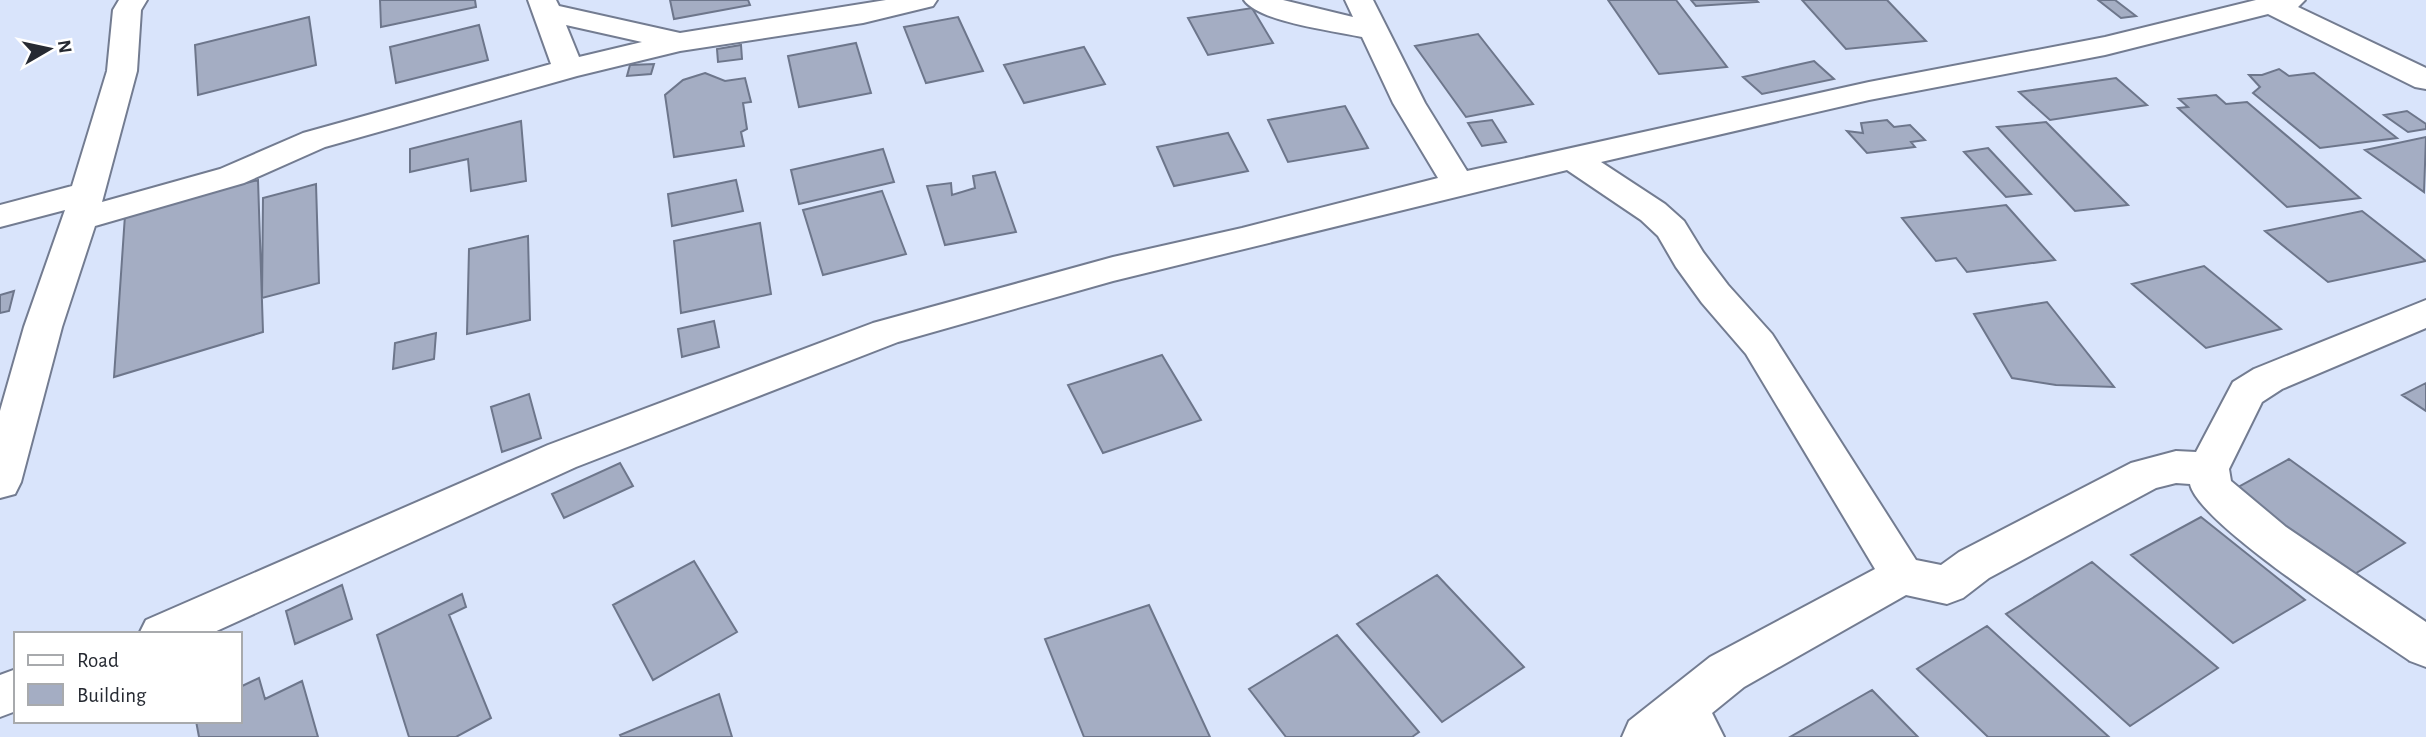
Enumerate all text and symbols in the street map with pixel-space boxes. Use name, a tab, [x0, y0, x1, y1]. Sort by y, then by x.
north arrow	[14, 14, 84, 84]
text: N	[54, 39, 75, 55]
legend	[14, 632, 242, 723]
text: Road	[77, 650, 119, 671]
text: Building	[77, 685, 147, 706]

